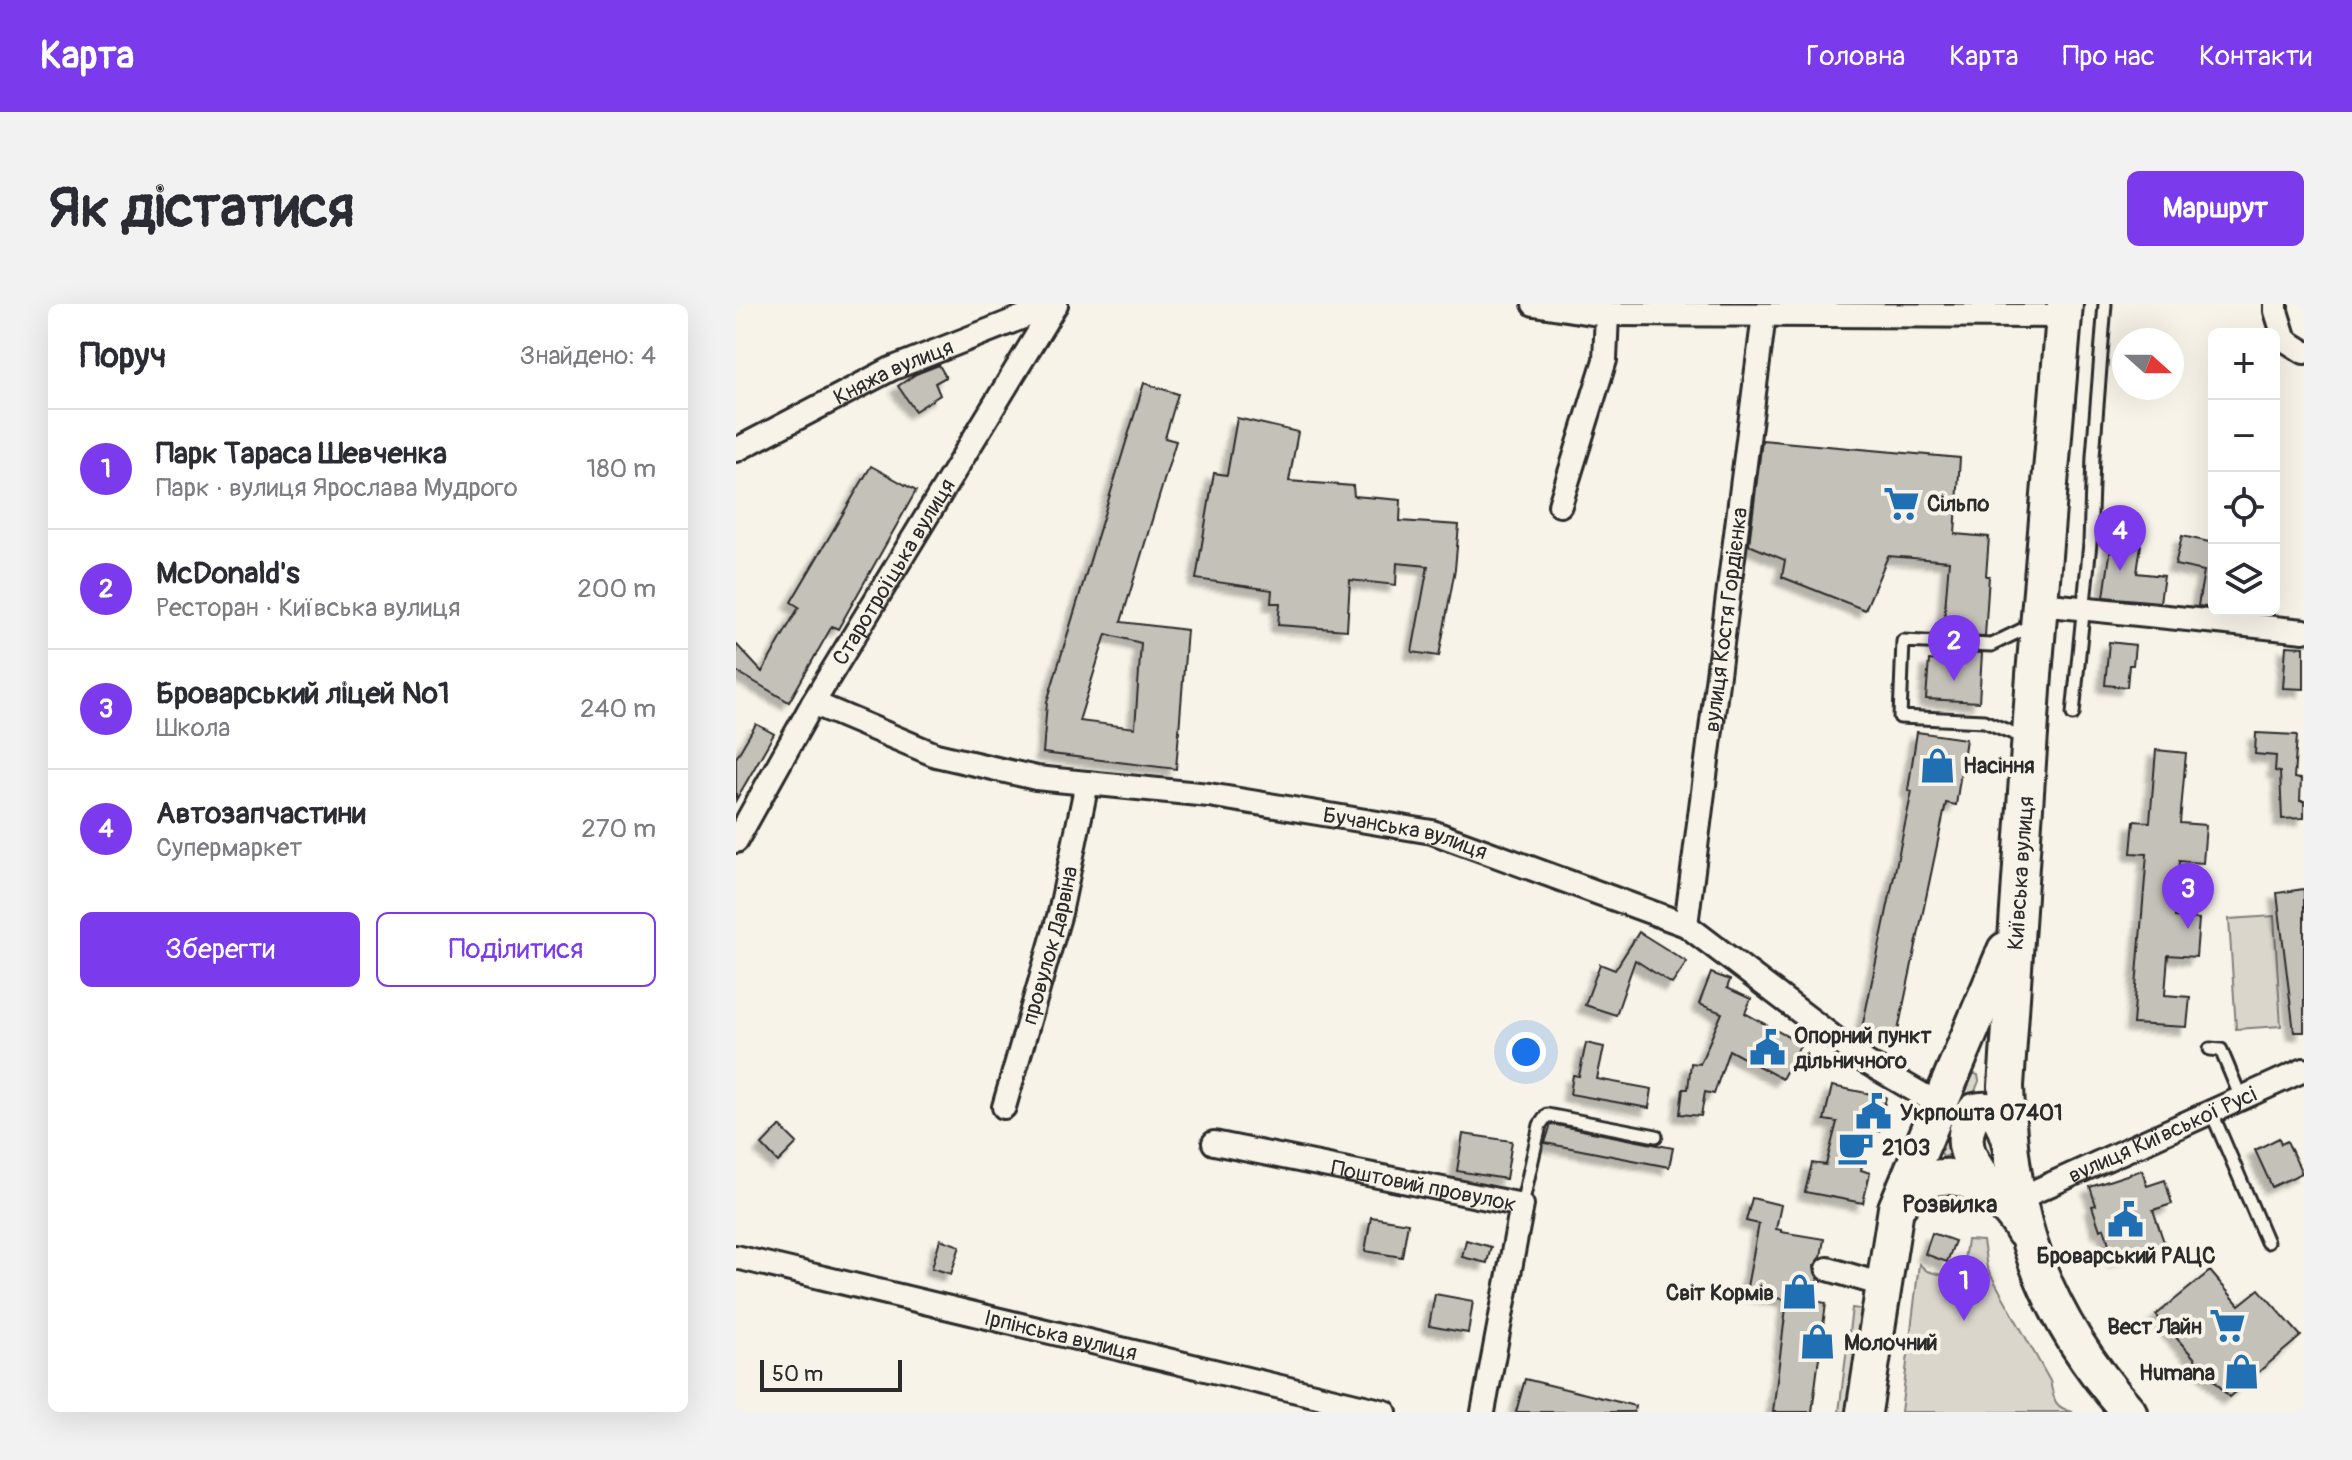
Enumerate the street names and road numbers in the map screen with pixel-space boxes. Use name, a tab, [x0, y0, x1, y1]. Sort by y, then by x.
street label: Княжа вулиця	[829, 333, 957, 412]
street label: Старотроїцька вулиця	[826, 473, 962, 671]
street label: вулиця Костя Гордієнка	[1698, 506, 1754, 734]
street label: Київська вулиця	[2002, 795, 2040, 951]
street label: Бучанська вулиця	[1321, 801, 1491, 866]
street label: провулок Дарвіна	[1015, 864, 1084, 1028]
street label: вулиця Київської Русі	[2064, 1080, 2261, 1190]
street label: Поштовий провулок	[1329, 1154, 1518, 1218]
street label: Ірпінська вулиця	[981, 1304, 1140, 1367]

